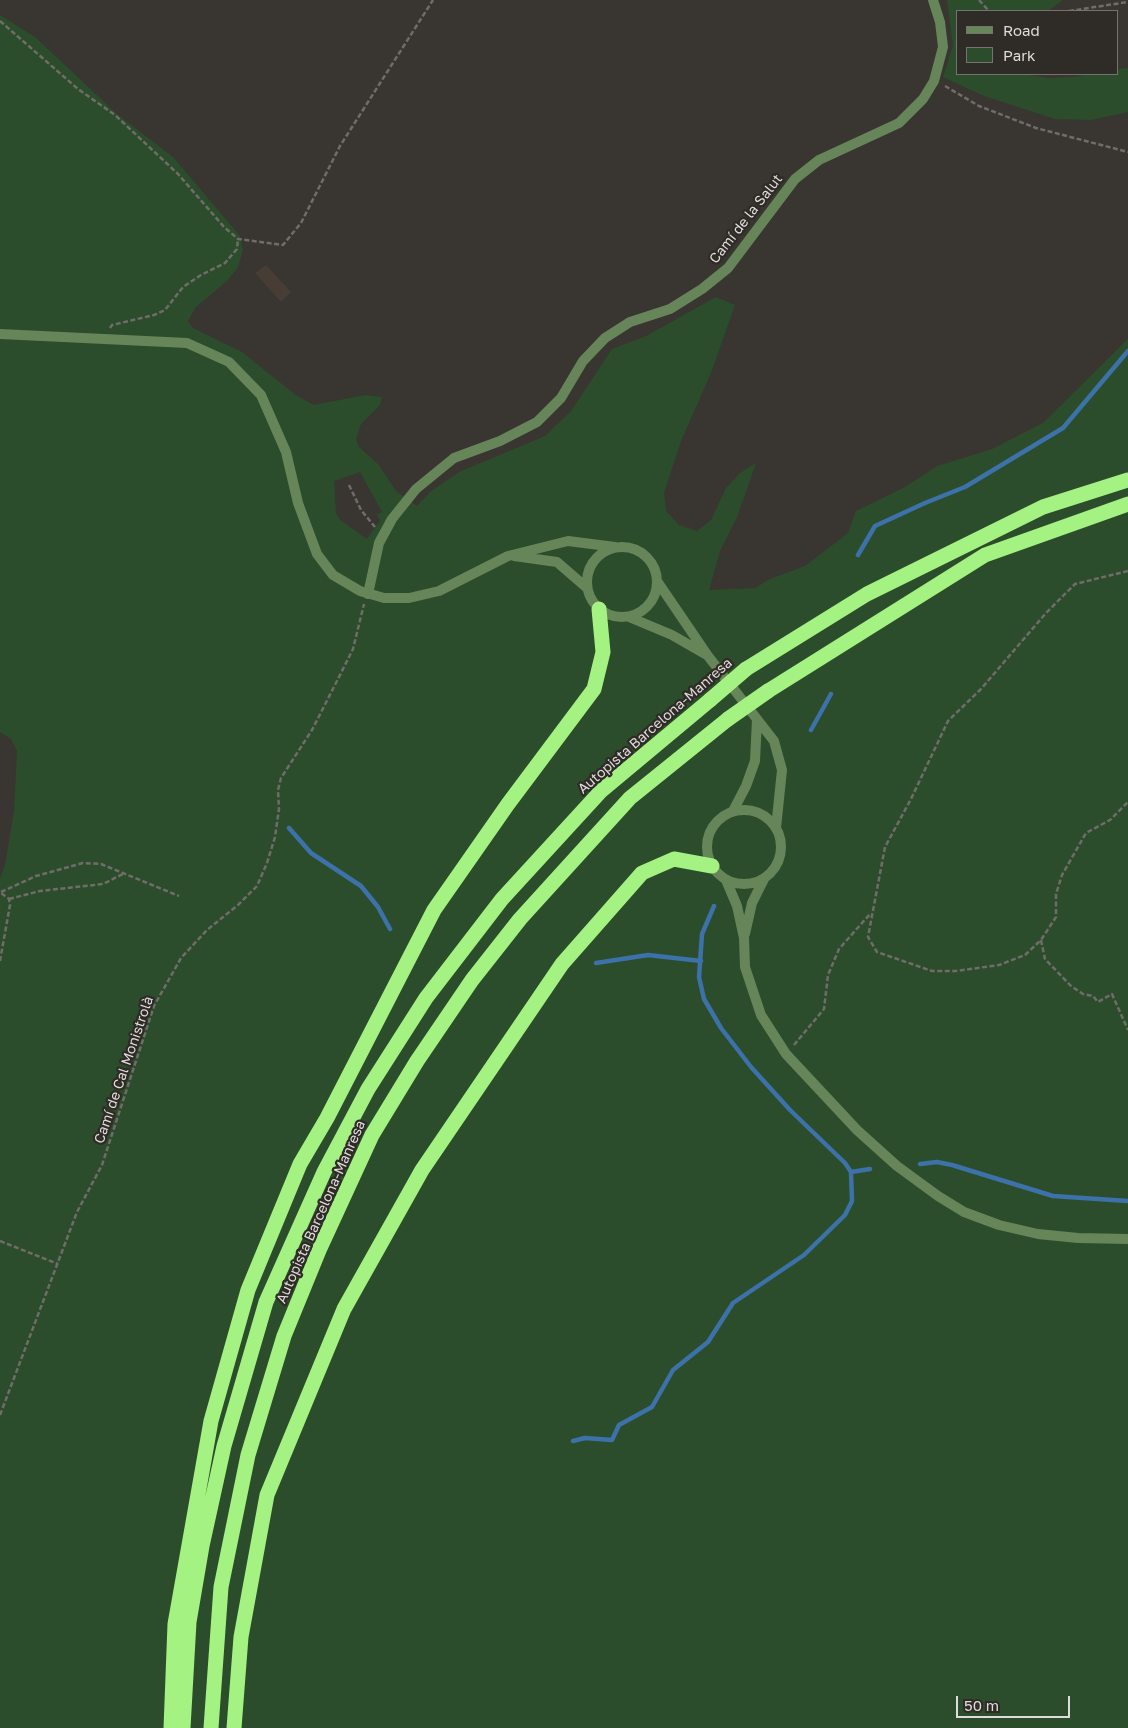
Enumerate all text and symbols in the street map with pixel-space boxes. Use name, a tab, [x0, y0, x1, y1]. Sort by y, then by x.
legend	[956, 10, 1118, 75]
text: Road	[1003, 21, 1040, 39]
text: Park	[1003, 46, 1035, 64]
street label: Camí de la Salut	[706, 171, 786, 267]
street label: Autopista Barcelona-Manresa	[575, 655, 735, 797]
street label: Camí de Cal Monistrolà	[91, 994, 157, 1146]
street label: Autopista Barcelona-Manresa	[273, 1118, 369, 1306]
scale bar	[958, 1686, 1072, 1718]
text: 50 m	[964, 1696, 999, 1714]

